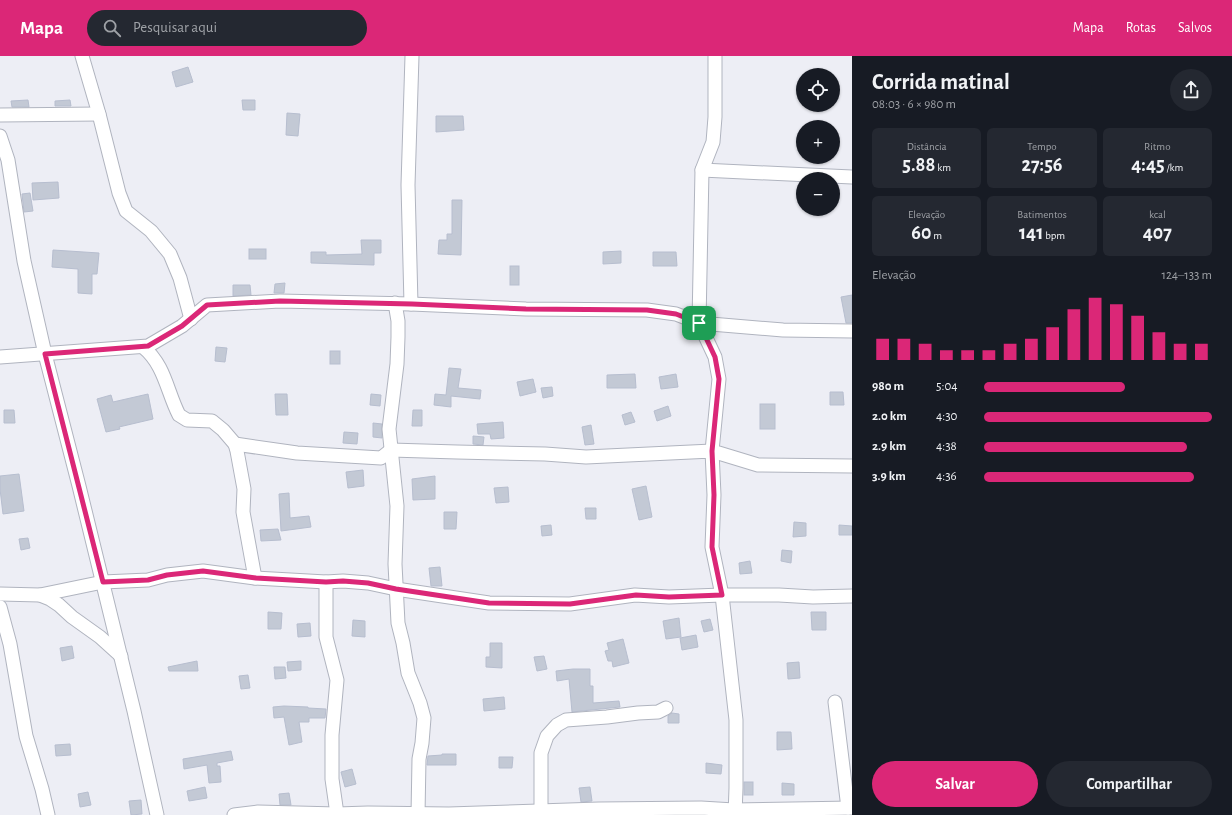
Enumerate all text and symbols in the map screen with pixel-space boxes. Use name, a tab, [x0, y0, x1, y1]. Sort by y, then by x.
search box	[87, 10, 367, 46]
icon: search	[101, 17, 123, 39]
text: Mapa	[20, 19, 63, 38]
text: Pesquisar aqui	[133, 20, 217, 35]
text: Mapa	[1073, 21, 1104, 35]
text: Rotas	[1126, 21, 1156, 35]
text: Salvos	[1178, 21, 1212, 35]
map controls	[796, 68, 840, 216]
button: locate	[796, 68, 840, 112]
button: share	[1170, 69, 1212, 111]
text: Corrida matinal	[872, 71, 1010, 93]
text: 08:03 · 6 × 980 m	[872, 98, 956, 111]
button: +	[796, 120, 840, 164]
text: Distância	[907, 141, 947, 152]
text: Tempo	[1027, 141, 1057, 152]
text: Ritmo	[1144, 141, 1171, 152]
text: 5.88	[902, 155, 935, 175]
text: 27:56	[1022, 155, 1062, 175]
text: 4:45	[1131, 155, 1165, 175]
text: km	[935, 162, 951, 173]
text: /km	[1165, 162, 1183, 173]
button: −	[796, 172, 840, 216]
text: Elevação	[908, 209, 945, 220]
text: Batimentos	[1017, 209, 1067, 220]
text: kcal	[1149, 209, 1166, 220]
text: 60	[911, 223, 931, 243]
text: 141	[1019, 223, 1043, 243]
text: 407	[1143, 223, 1172, 243]
text: m	[931, 230, 942, 241]
text: bpm	[1043, 230, 1065, 241]
text: Elevação	[872, 269, 916, 282]
text: 124–133 m	[1161, 269, 1212, 282]
pin	[682, 306, 716, 340]
icon: arrive	[688, 312, 710, 334]
text: 980 m	[872, 380, 904, 393]
text: 5:04	[936, 380, 958, 393]
text: 2.0 km	[872, 410, 907, 423]
text: 4:30	[936, 410, 957, 423]
text: 2.9 km	[872, 440, 906, 453]
text: 4:38	[936, 440, 957, 453]
text: 3.9 km	[872, 470, 906, 483]
text: 4:36	[936, 470, 957, 483]
button: Salvar	[872, 761, 1038, 807]
button: Compartilhar	[1046, 761, 1212, 807]

